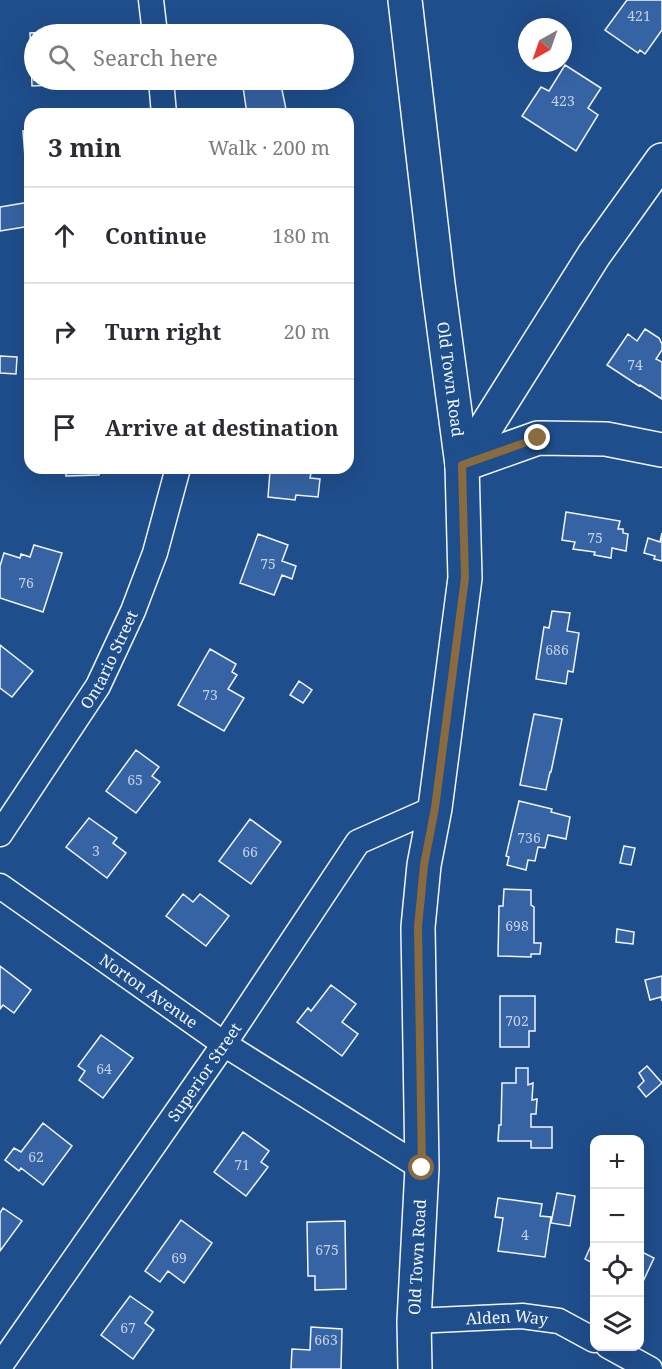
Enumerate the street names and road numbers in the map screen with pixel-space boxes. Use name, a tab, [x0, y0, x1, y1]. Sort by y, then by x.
street label: Old Town Road	[432, 320, 469, 438]
street label: Ontario Street	[75, 606, 143, 713]
street label: Norton Avenue	[95, 949, 202, 1033]
street label: Superior Street	[162, 1018, 246, 1126]
street label: Old Town Road	[403, 1198, 431, 1315]
street label: Alden Way	[465, 1304, 550, 1331]

